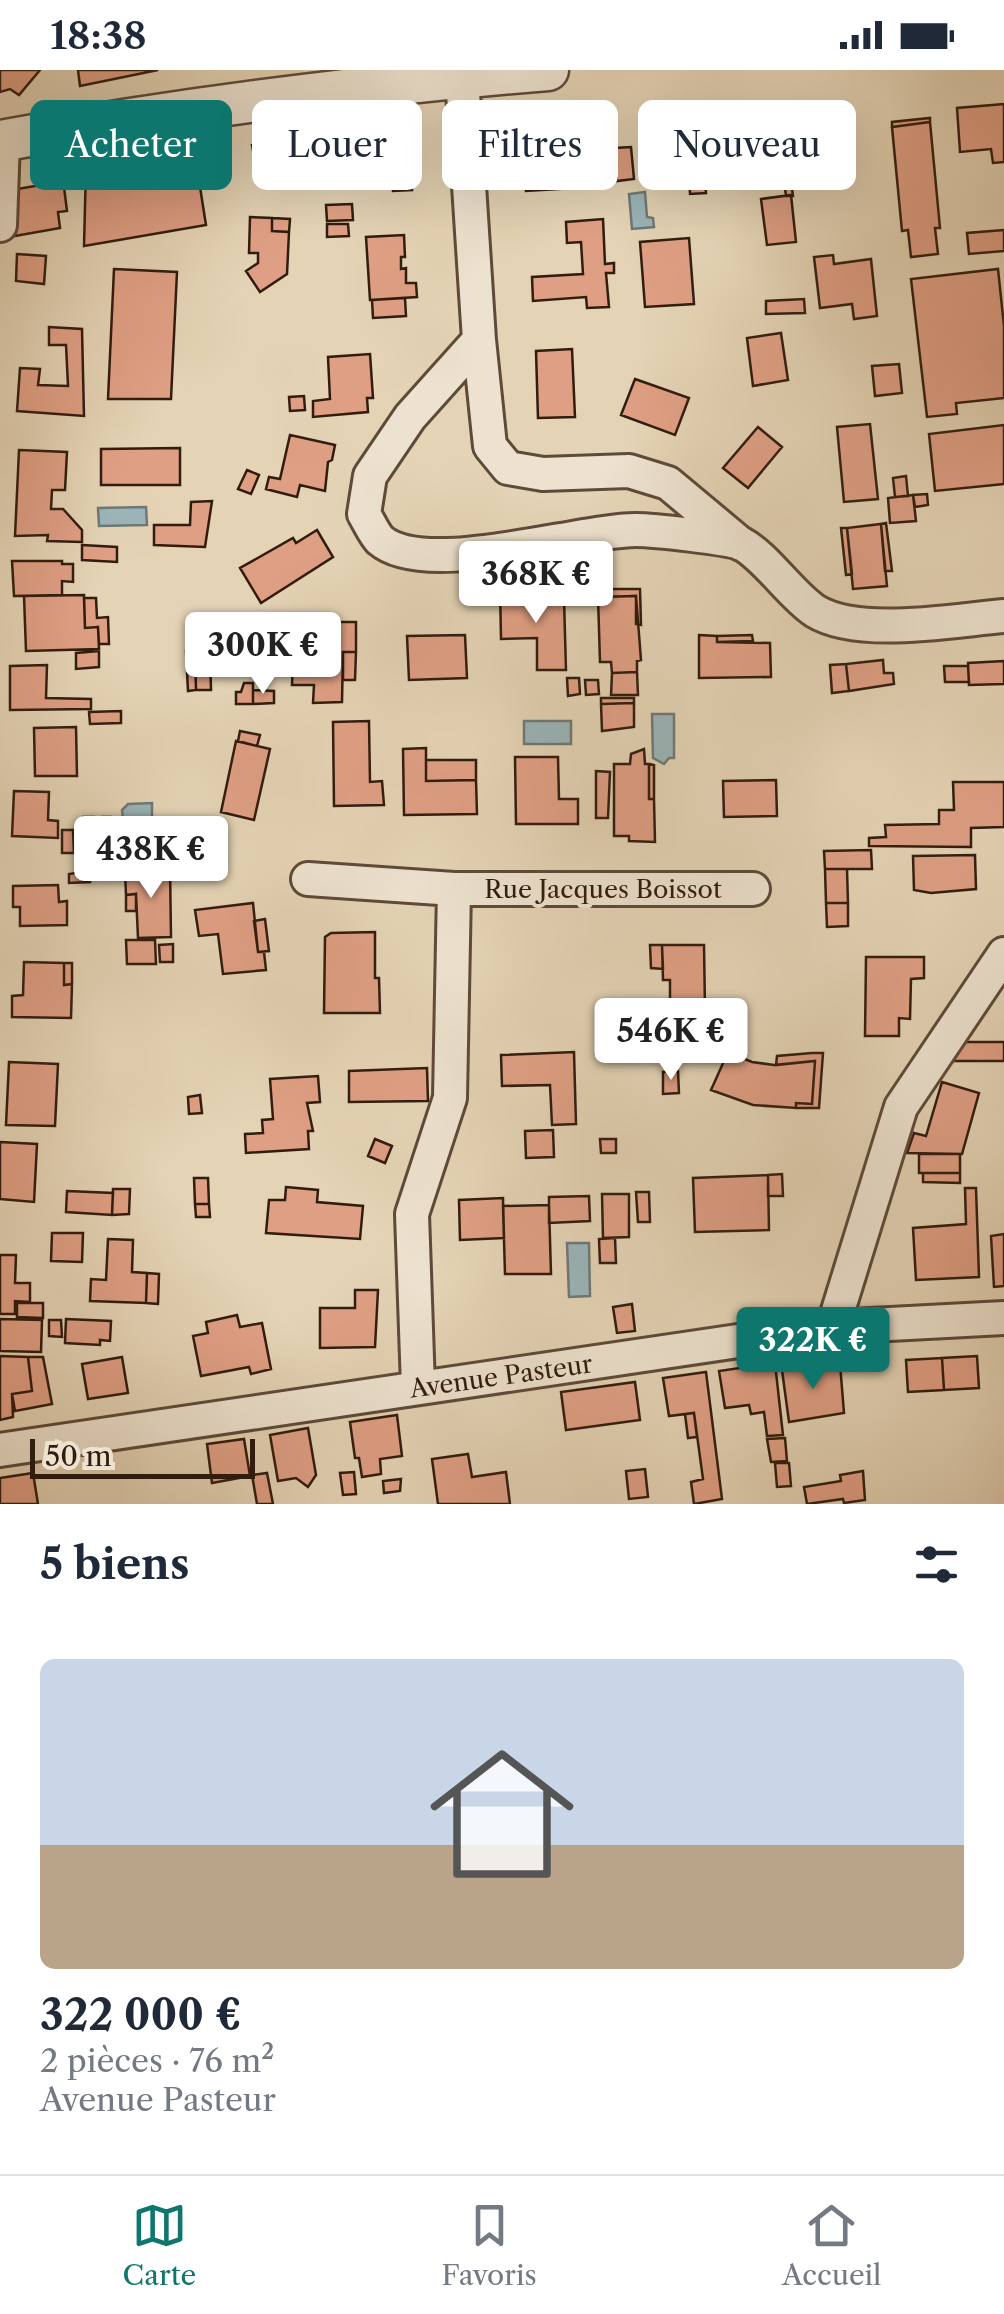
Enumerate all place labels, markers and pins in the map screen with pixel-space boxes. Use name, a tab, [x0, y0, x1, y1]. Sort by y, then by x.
pin: 368K €	[455, 541, 617, 626]
pin: 300K €	[182, 612, 344, 697]
pin: 438K €	[70, 816, 232, 901]
pin: 546K €	[590, 998, 752, 1083]
pin: 322K €	[732, 1307, 894, 1392]

